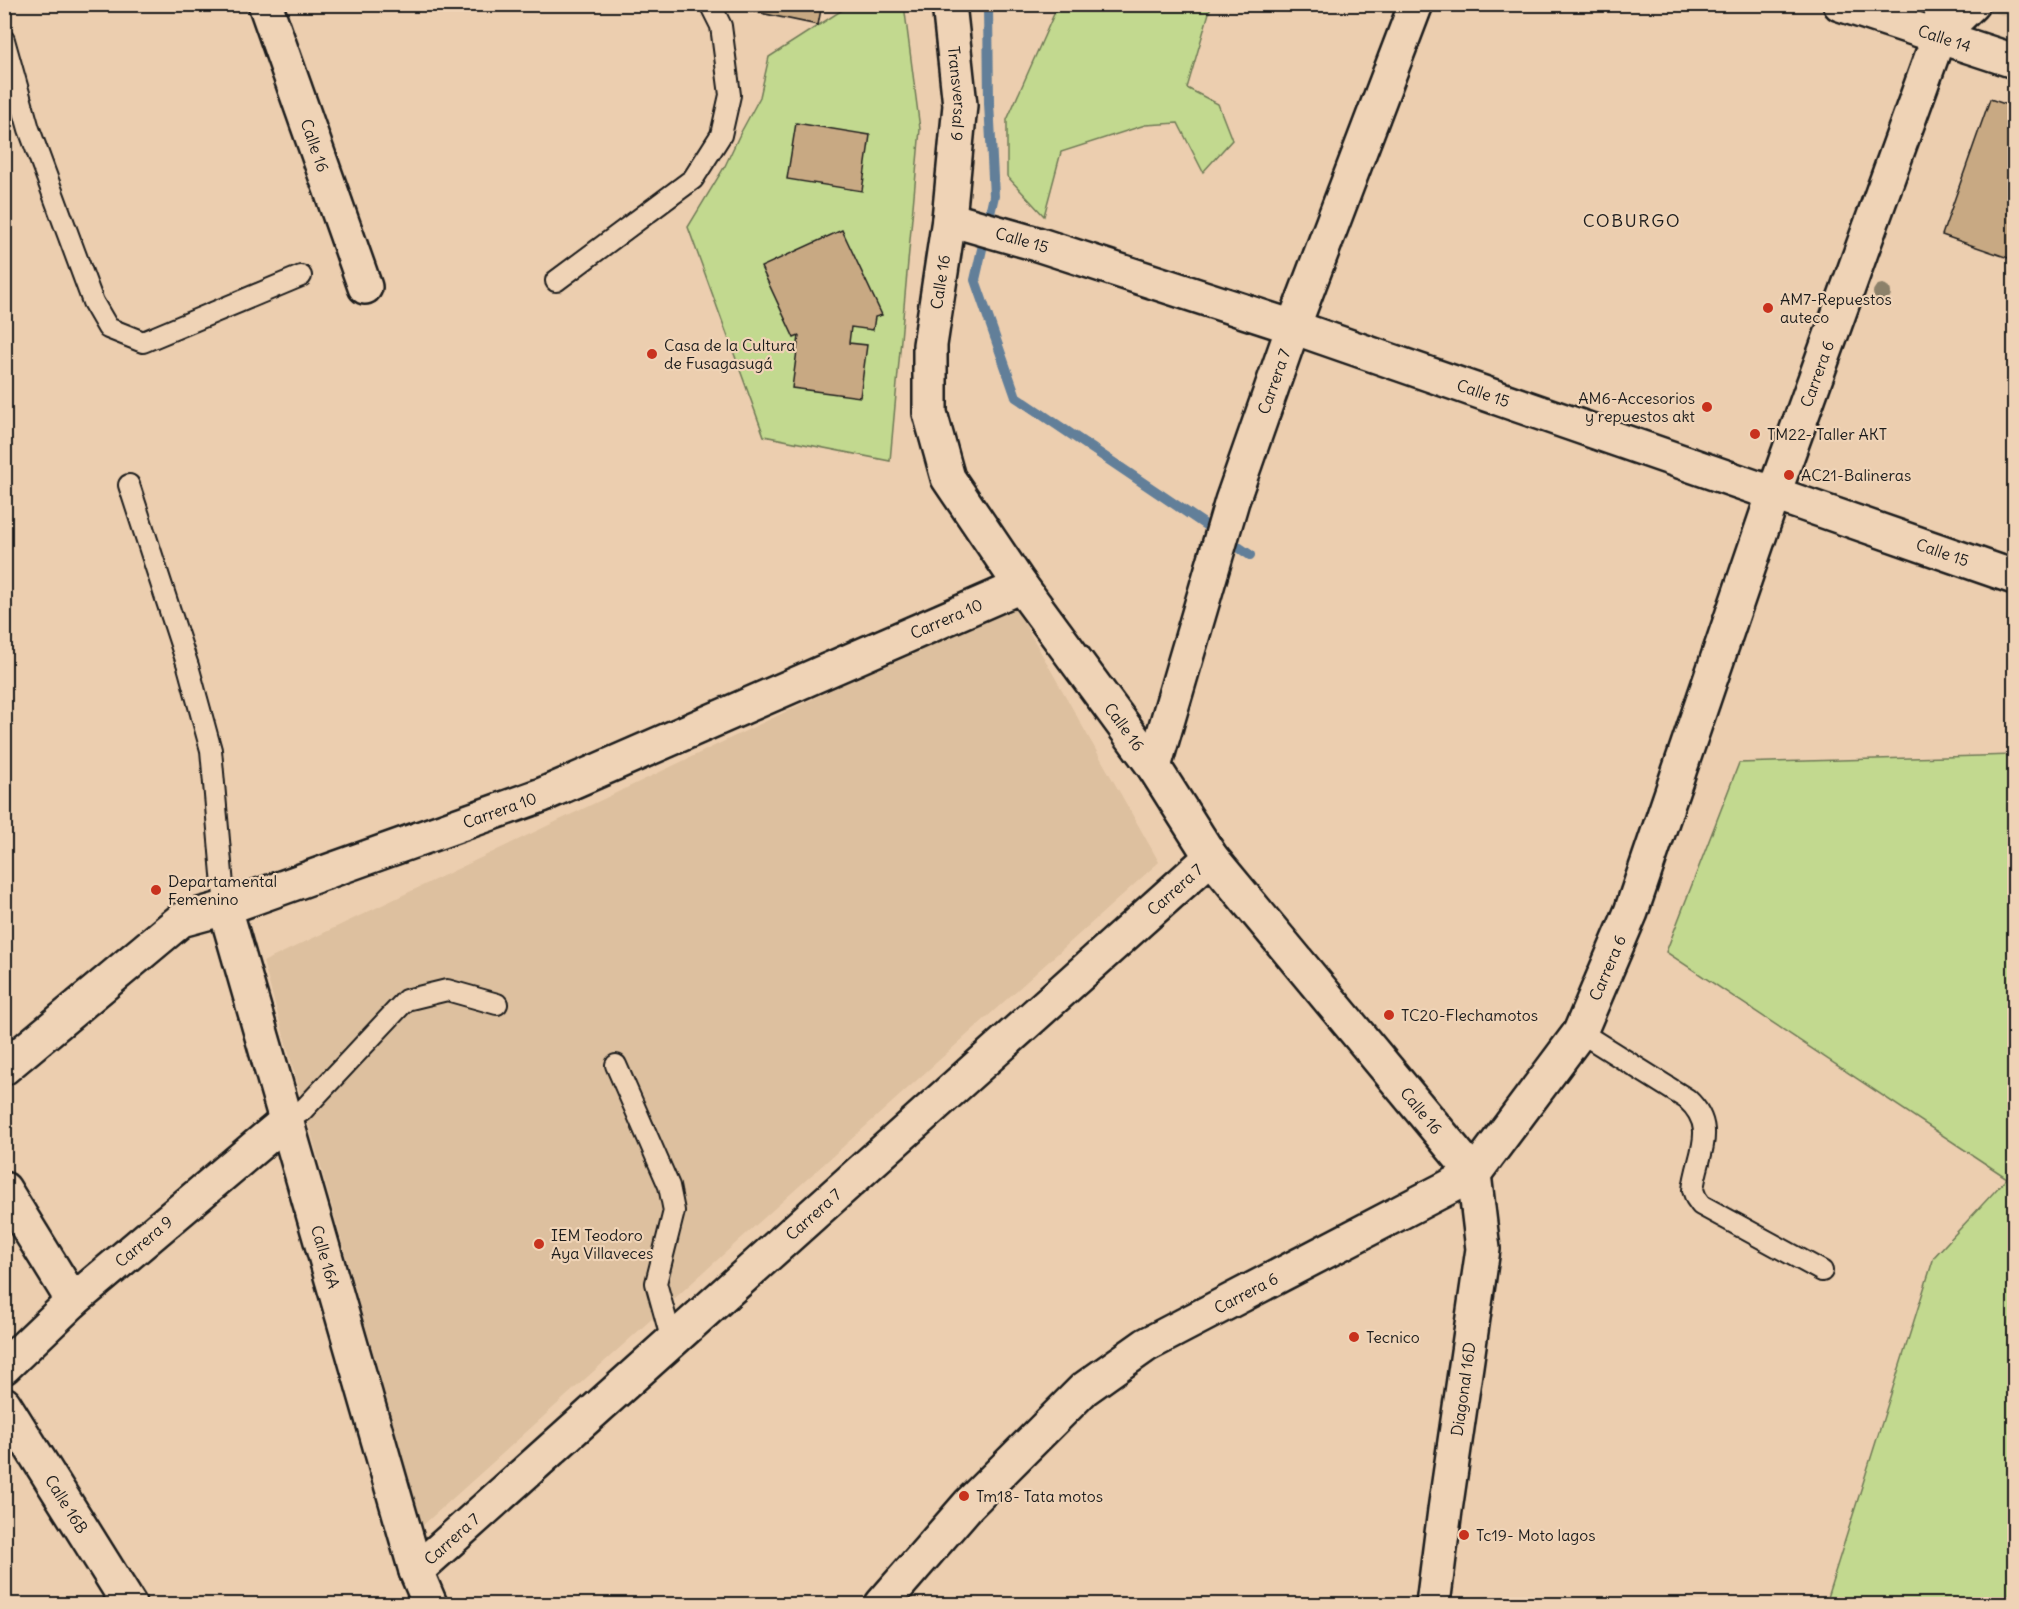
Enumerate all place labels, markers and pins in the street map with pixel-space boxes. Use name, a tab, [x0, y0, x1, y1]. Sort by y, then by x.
place label: AM7-Repuestos auteco	[1780, 289, 1892, 327]
marker: AM7-Repuestos auteco	[1761, 301, 1775, 315]
place label: Casa de la Cultura de Fusagasugá	[664, 335, 796, 373]
marker: Casa de la Cultura de Fusagasugá	[645, 347, 659, 361]
place label: AM6-Accesorios y repuestos akt	[1578, 388, 1696, 426]
marker: AM6-Accesorios y repuestos akt	[1700, 400, 1714, 414]
place label: TM22- Taller AKT	[1767, 424, 1887, 444]
marker: TM22- Taller AKT	[1748, 427, 1762, 441]
place label: AC21-Balineras	[1801, 465, 1911, 485]
marker: AC21-Balineras	[1782, 468, 1796, 482]
place label: Departamental Femenino	[168, 871, 277, 909]
marker: Departamental Femenino	[149, 883, 163, 897]
place label: TC20-Flechamotos	[1401, 1005, 1538, 1025]
marker: TC20-Flechamotos	[1382, 1008, 1396, 1022]
place label: IEM Teodoro Aya Villaveces	[551, 1225, 653, 1263]
marker: IEM Teodoro Aya Villaveces	[532, 1237, 546, 1251]
place label: Tecnico	[1366, 1327, 1420, 1347]
marker: Tecnico	[1347, 1330, 1361, 1344]
place label: Tm18- Tata motos	[976, 1486, 1103, 1506]
marker: Tm18- Tata motos	[957, 1489, 971, 1503]
place label: Tc19- Moto lagos	[1476, 1525, 1595, 1545]
marker: Tc19- Moto lagos	[1457, 1528, 1471, 1542]

